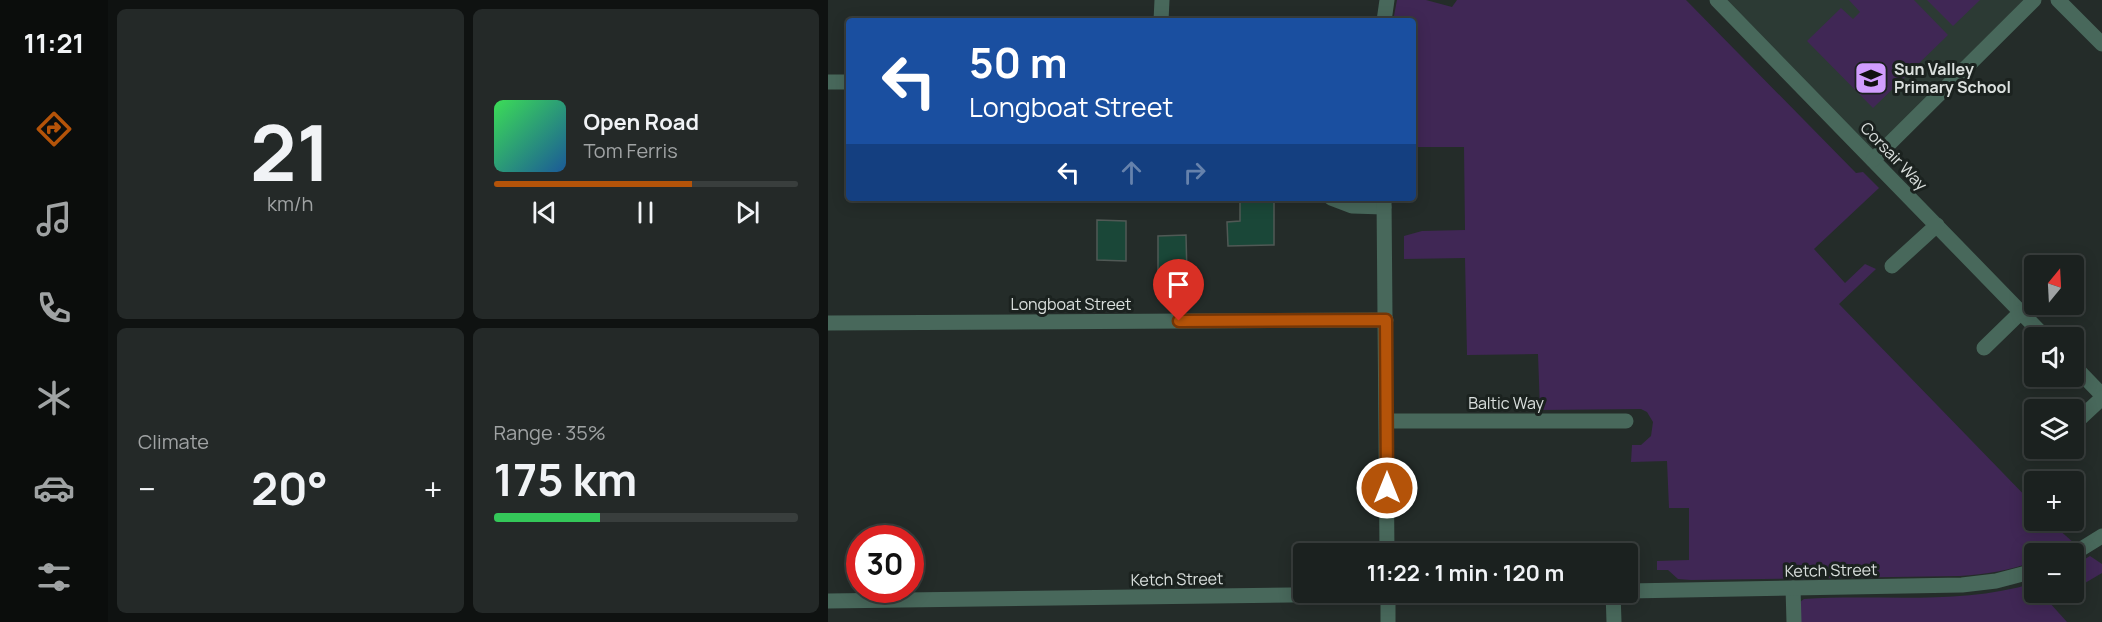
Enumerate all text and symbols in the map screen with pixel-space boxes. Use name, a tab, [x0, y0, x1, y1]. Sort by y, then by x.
text: 11:21	[24, 24, 84, 61]
text: 50 m	[969, 33, 1067, 91]
icon: left	[870, 42, 948, 120]
place label: Sun Valley Primary School	[1894, 58, 2011, 98]
school or university icon: Sun Valley Primary School	[1853, 60, 1889, 96]
text: Longboat Street	[969, 88, 1173, 125]
text: 21	[250, 98, 331, 204]
text: Open Road	[584, 107, 699, 137]
icon: directions	[33, 108, 75, 150]
street label: Corsair Way	[1856, 117, 1933, 195]
text: Tom Ferris	[584, 137, 678, 164]
icon: left	[1052, 156, 1085, 189]
icon: ahead	[1115, 156, 1148, 189]
icon: right	[1178, 156, 1211, 189]
text: km/h	[267, 190, 314, 217]
icon: previous	[528, 196, 561, 229]
icon: pause	[629, 196, 662, 229]
icon: next	[731, 196, 764, 229]
icon: music	[33, 198, 75, 240]
north arrow	[2024, 255, 2084, 315]
map controls	[2024, 255, 2084, 603]
pin	[1153, 259, 1204, 321]
icon: arrive	[1162, 268, 1195, 301]
icon: phone	[33, 287, 75, 329]
street label: Longboat Street	[1010, 293, 1132, 315]
button: sound	[2024, 327, 2084, 387]
icon: climate	[33, 377, 75, 419]
street label: Baltic Way	[1468, 392, 1544, 414]
button: layers	[2024, 399, 2084, 459]
text: Range · 35%	[494, 419, 606, 446]
text: Climate	[138, 428, 209, 455]
text: 175 km	[494, 448, 637, 510]
position arrow	[1355, 456, 1419, 520]
text: 20°	[251, 457, 328, 519]
text: −	[138, 466, 156, 511]
text: +	[423, 466, 443, 511]
icon: car	[33, 467, 75, 509]
button: +	[2024, 471, 2084, 531]
speed limit sign: 30	[846, 525, 924, 603]
button: −	[2024, 543, 2084, 603]
icon: filters	[33, 556, 75, 598]
text: 11:22 · 1 min · 120 m	[1367, 558, 1564, 588]
street label: Ketch Street	[1784, 558, 1878, 582]
street label: Ketch Street	[1130, 567, 1224, 591]

